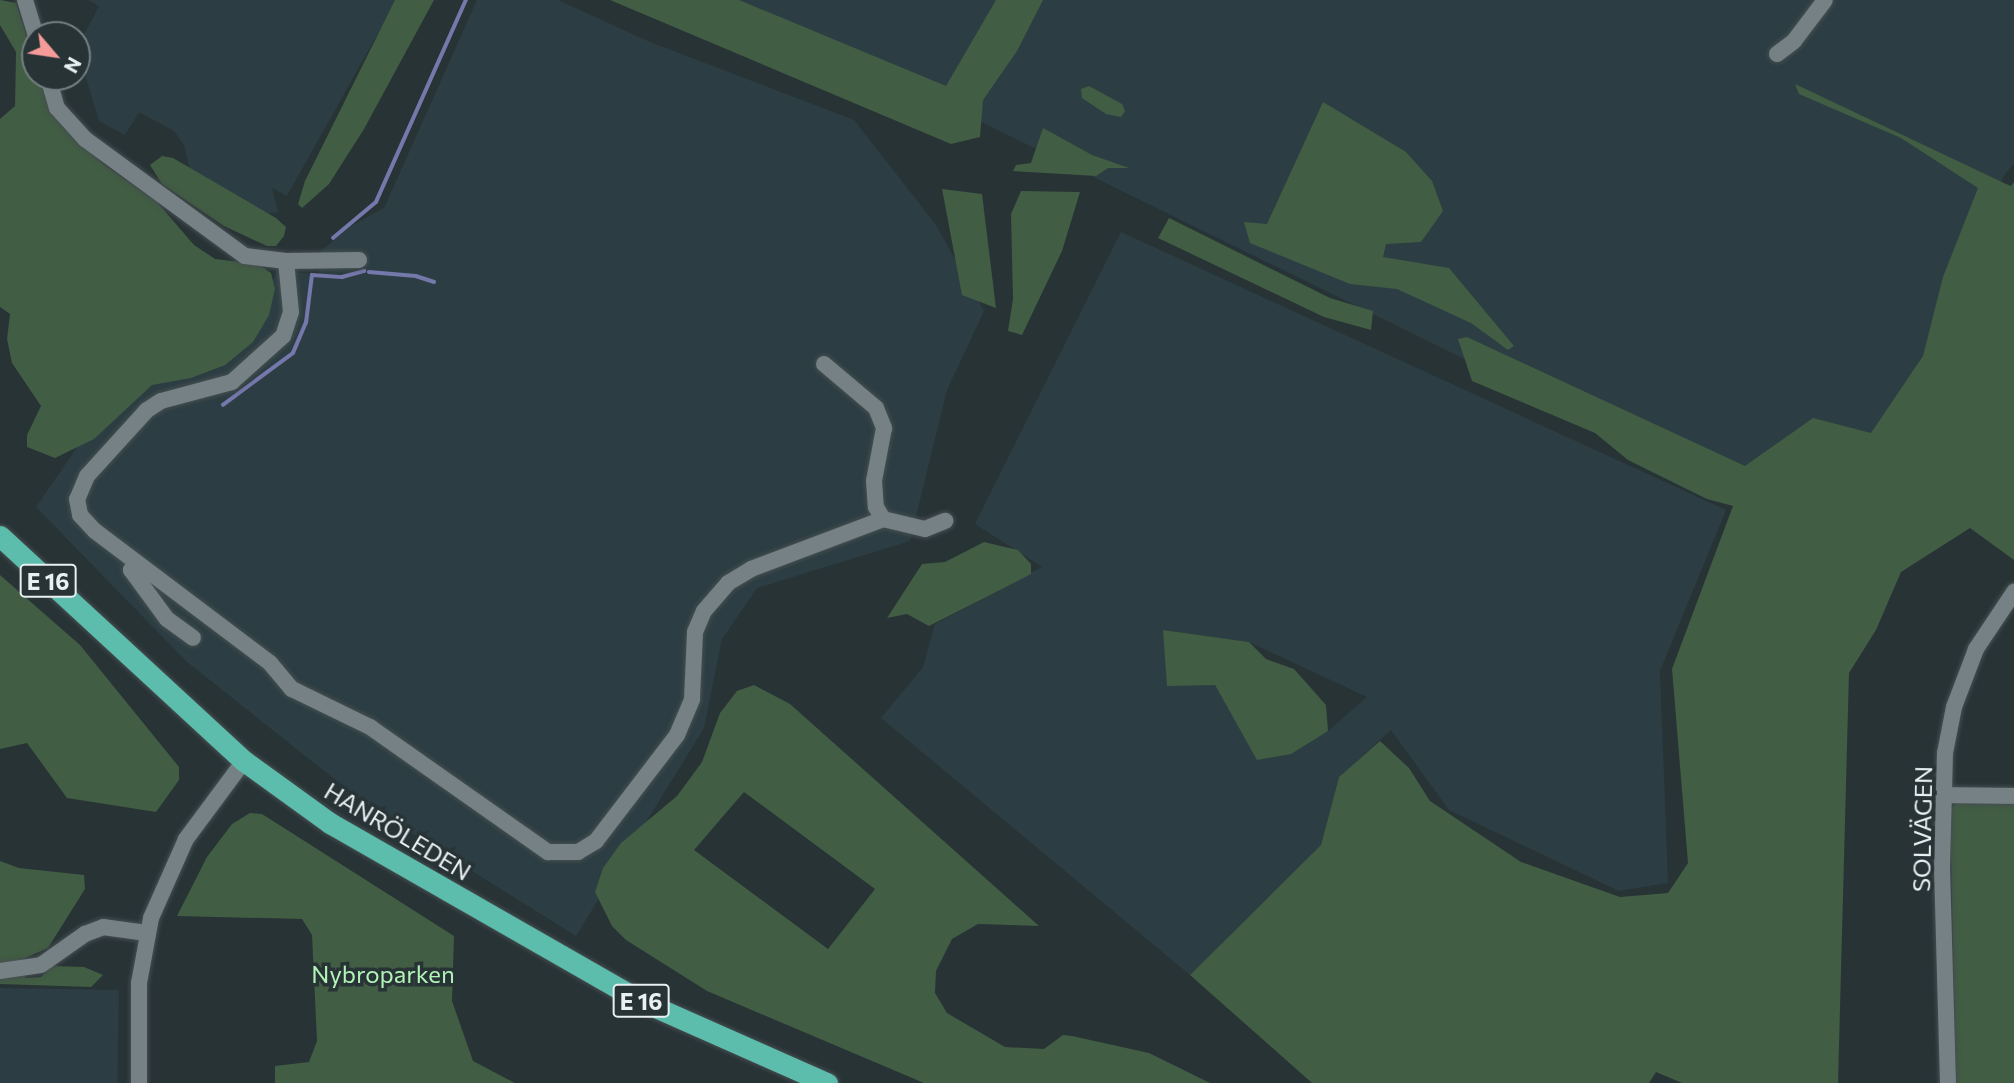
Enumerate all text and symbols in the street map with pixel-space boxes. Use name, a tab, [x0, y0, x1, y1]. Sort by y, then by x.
north arrow	[21, 21, 91, 91]
text: N	[60, 54, 87, 77]
road number: E 16	[18, 562, 78, 600]
street label: SOLVÄGEN	[1907, 766, 1937, 892]
street label: HANRÖLEDEN	[319, 776, 477, 886]
park label: Nybroparken	[311, 960, 455, 988]
road number: E 16	[611, 982, 671, 1020]

